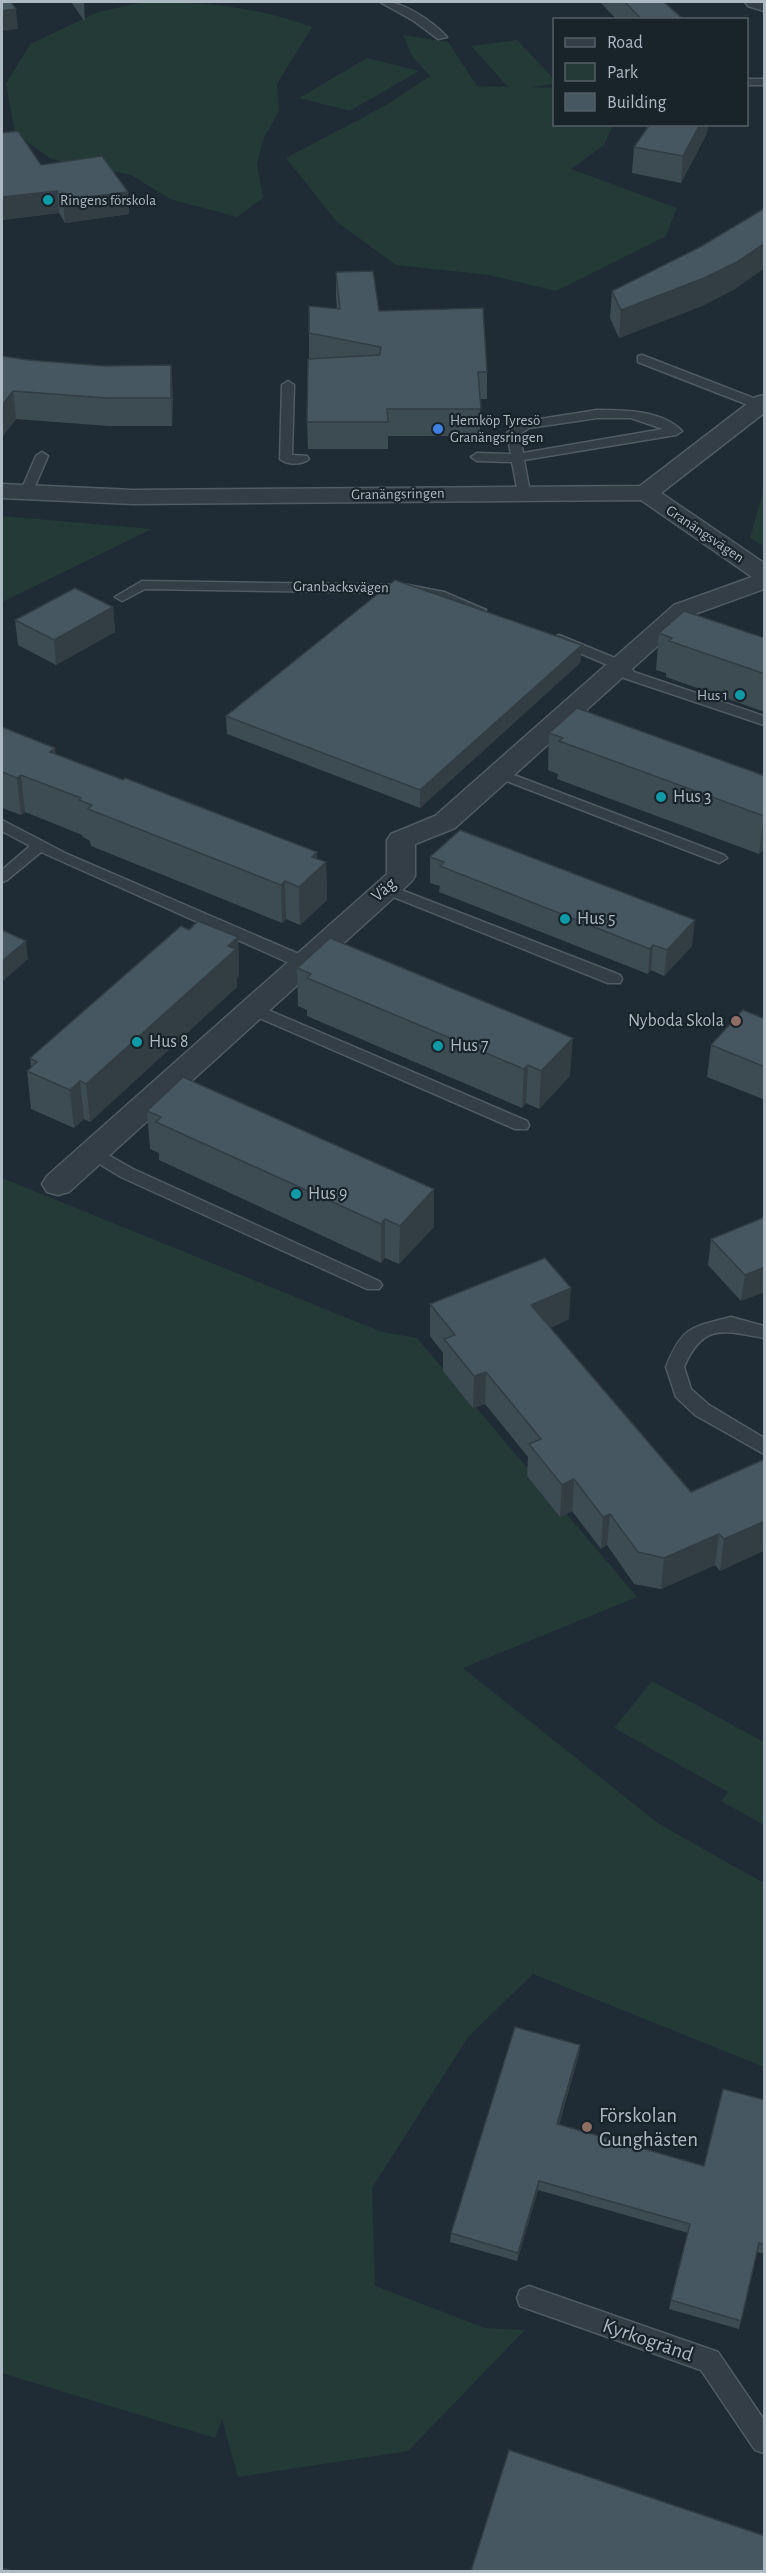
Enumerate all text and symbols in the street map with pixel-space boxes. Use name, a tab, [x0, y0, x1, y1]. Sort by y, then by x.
legend	[553, 18, 748, 126]
text: Road	[607, 34, 643, 52]
text: Park	[607, 64, 639, 82]
text: Building	[607, 94, 667, 112]
marker: Ringens förskola	[41, 193, 55, 207]
place label: Ringens förskola	[60, 193, 156, 208]
place label: Hemköp Tyresö Granängsringen	[450, 413, 543, 445]
marker: Hemköp Tyresö Granängsringen	[431, 422, 445, 436]
street label: Granängsringen	[351, 486, 445, 502]
street label: Granängsvägen	[663, 503, 747, 565]
street label: Granbacksvägen	[293, 579, 389, 595]
place label: Hus 1	[697, 688, 728, 703]
marker: Hus 1	[733, 688, 747, 702]
place label: Hus 3	[673, 788, 711, 806]
marker: Hus 3	[654, 790, 668, 804]
street label: Väg	[368, 874, 400, 905]
place label: Hus 5	[577, 910, 615, 928]
marker: Hus 5	[558, 912, 572, 926]
place label: Nyboda Skola	[628, 1012, 724, 1030]
marker: Nyboda Skola	[729, 1014, 743, 1028]
place label: Hus 8	[149, 1033, 188, 1051]
marker: Hus 8	[130, 1035, 144, 1049]
place label: Hus 7	[450, 1037, 488, 1055]
marker: Hus 7	[431, 1039, 445, 1053]
place label: Hus 9	[308, 1185, 347, 1203]
marker: Hus 9	[289, 1187, 303, 1201]
place label: Förskolan Gunghästen	[599, 2105, 698, 2150]
marker: Förskolan Gunghästen	[580, 2120, 594, 2134]
street label: Kyrkogränd	[600, 2315, 696, 2365]

